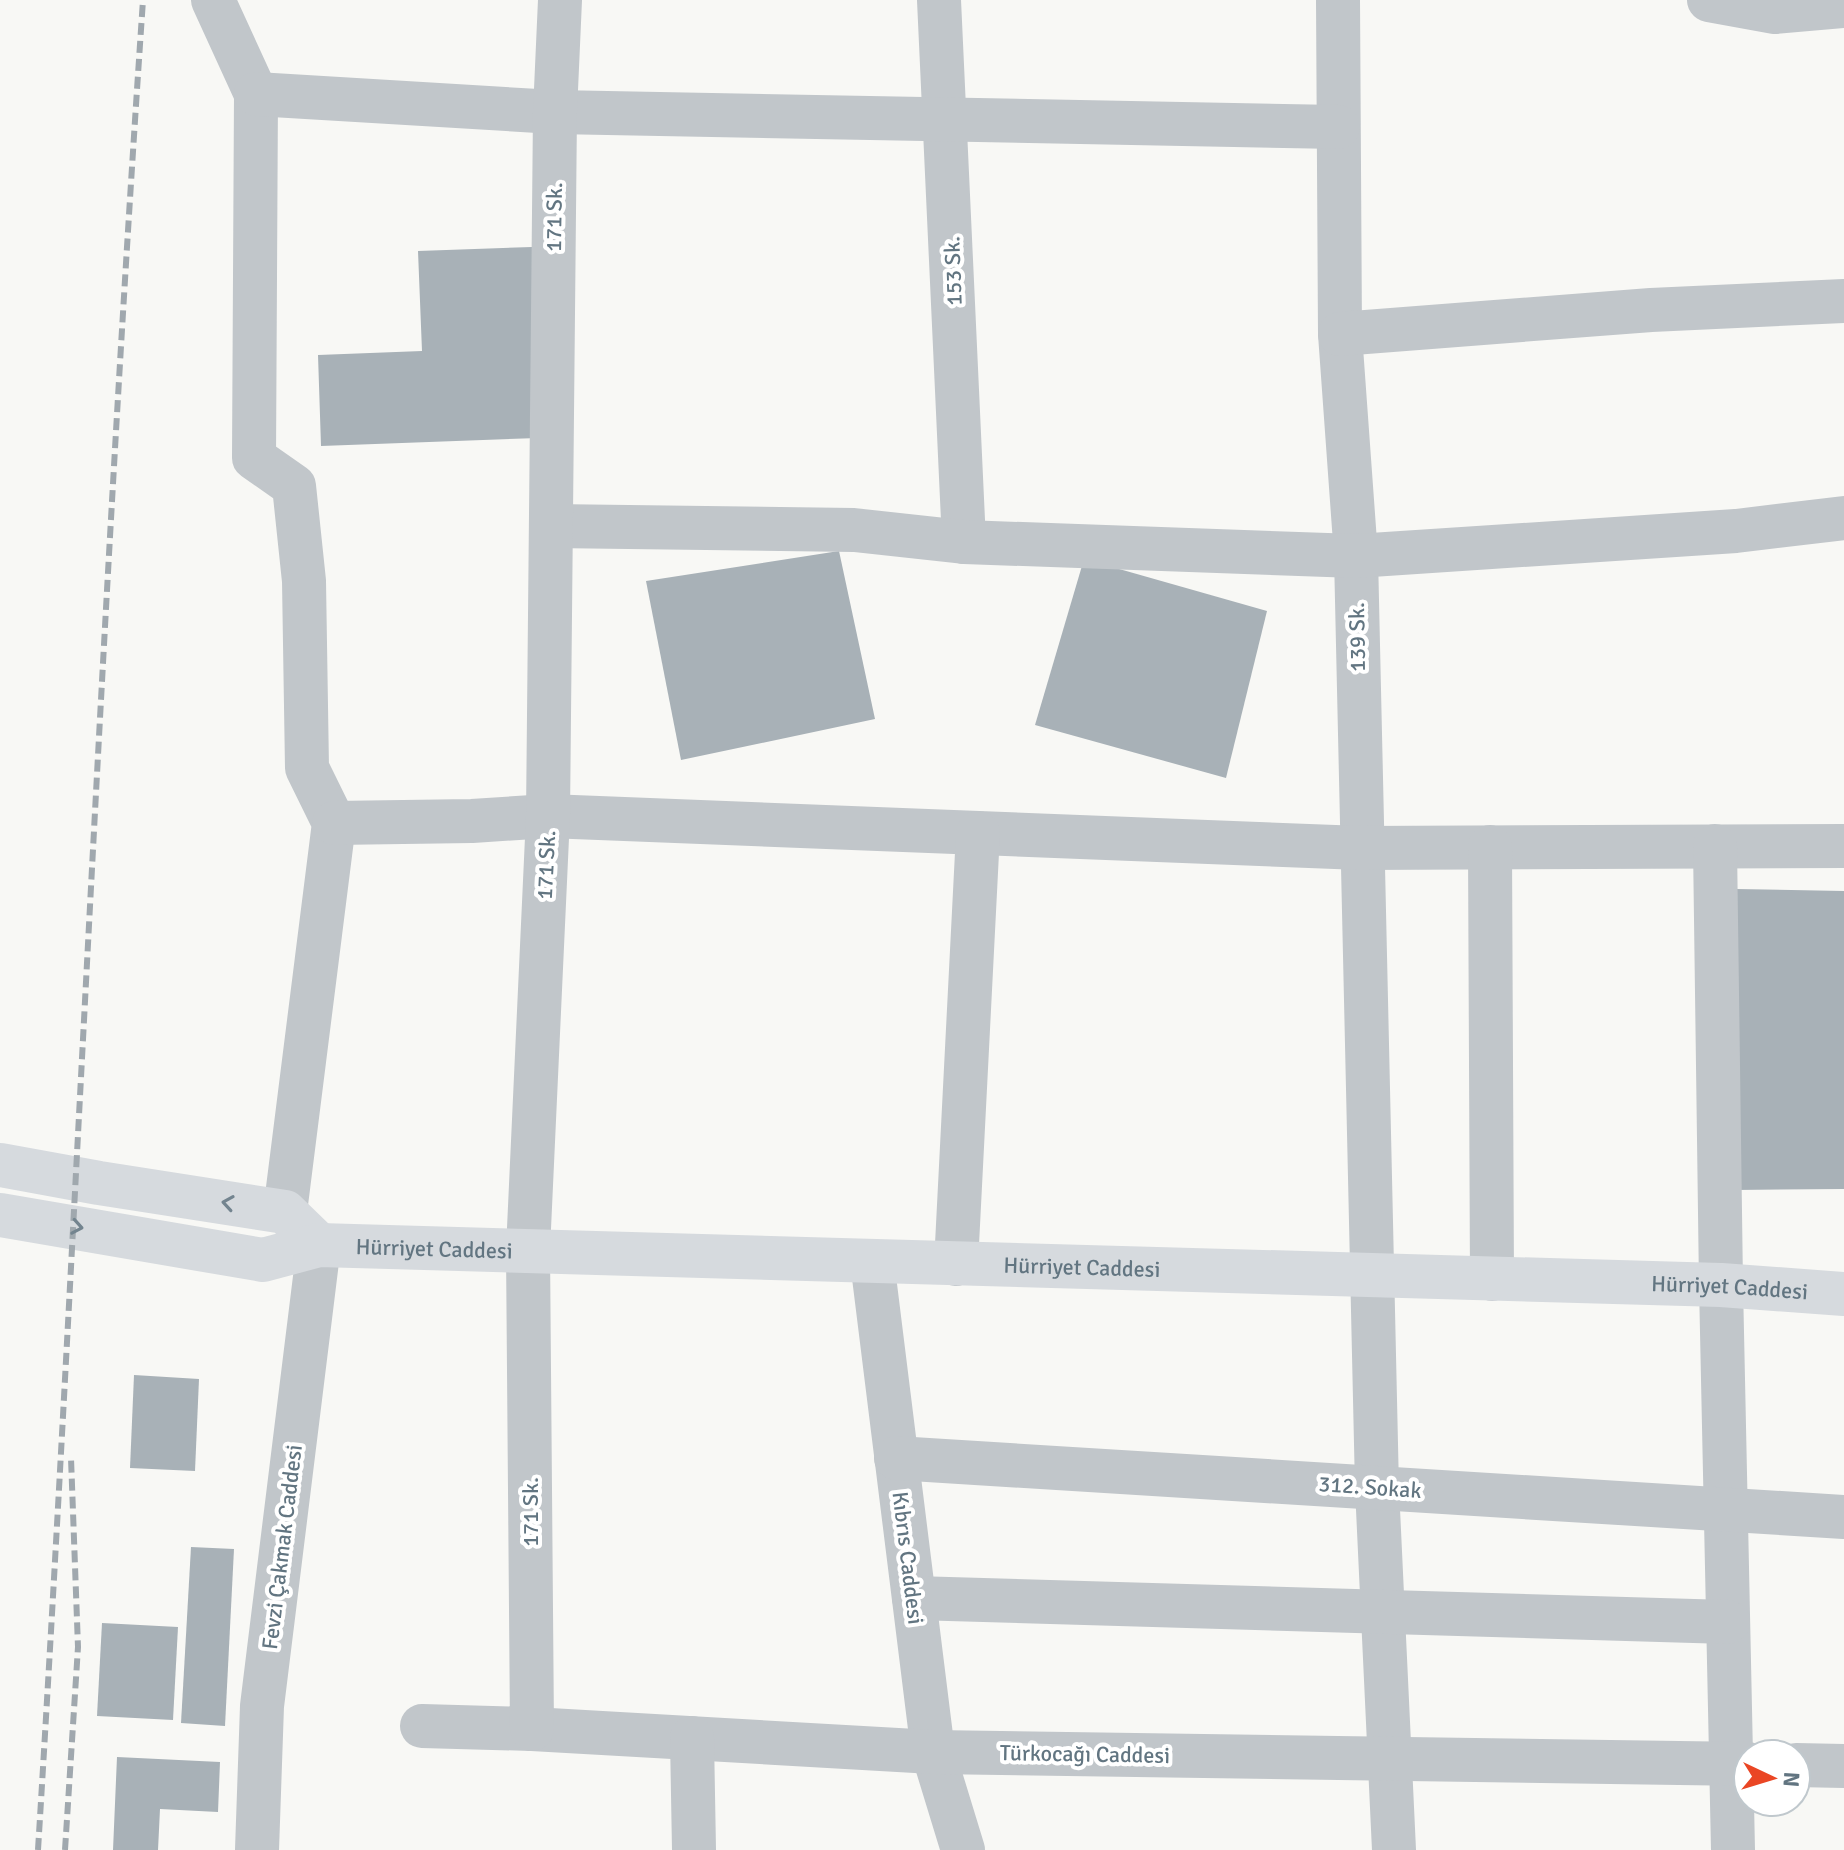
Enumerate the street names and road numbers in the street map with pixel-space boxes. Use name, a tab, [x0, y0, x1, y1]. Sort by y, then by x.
street label: 171 Sk.	[540, 182, 568, 252]
street label: 153 Sk.	[938, 236, 968, 306]
street label: 139 Sk.	[1343, 602, 1371, 672]
street label: 171 Sk.	[531, 830, 561, 900]
street label: Hürriyet Caddesi	[355, 1233, 513, 1264]
street label: Hürriyet Caddesi	[1003, 1251, 1161, 1283]
street label: Hürriyet Caddesi	[1651, 1270, 1809, 1305]
street label: Fevzi Çakmak Caddesi	[256, 1443, 308, 1651]
street label: 312. Sokak	[1318, 1470, 1422, 1504]
street label: 171 Sk.	[517, 1477, 544, 1547]
street label: Kıbrıs Caddesi	[886, 1490, 930, 1626]
street label: Türkocağı Caddesi	[1000, 1739, 1170, 1769]

